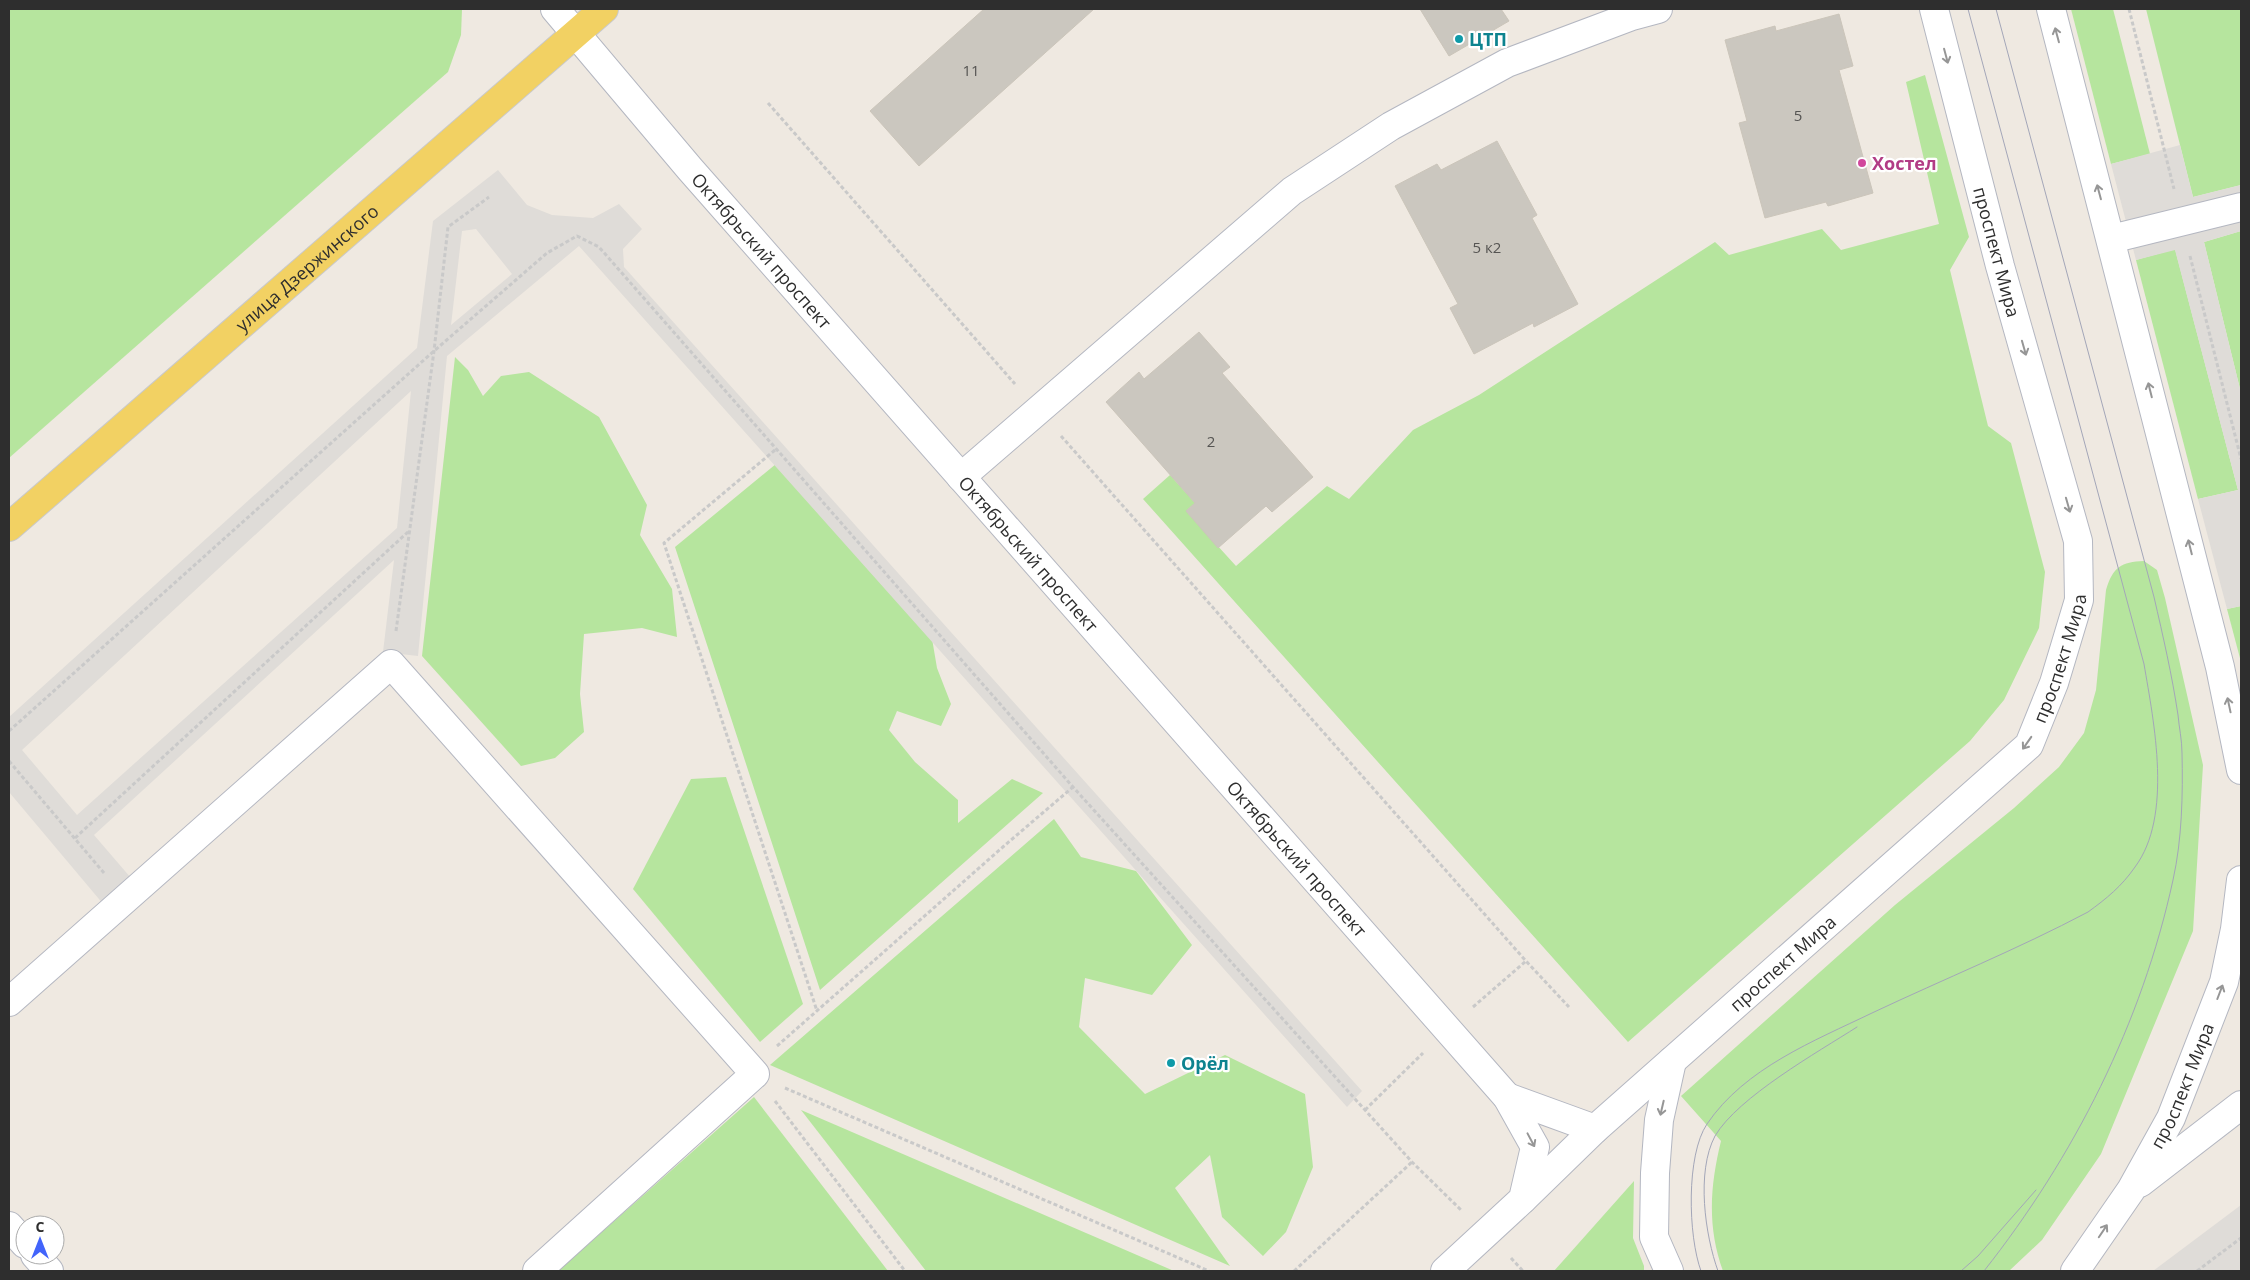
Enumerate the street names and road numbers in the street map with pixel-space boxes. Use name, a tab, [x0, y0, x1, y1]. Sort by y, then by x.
street label: Октябрьский проспект	[687, 167, 837, 334]
street label: проспект Мира	[1968, 184, 2026, 320]
street label: улица Дзержинского	[230, 199, 384, 337]
street label: Октябрьский проспект	[954, 471, 1104, 637]
street label: проспект Мира	[2027, 594, 2091, 726]
street label: Октябрьский проспект	[1222, 775, 1373, 942]
street label: проспект Мира	[1725, 910, 1841, 1016]
street label: проспект Мира	[2145, 1019, 2219, 1153]

